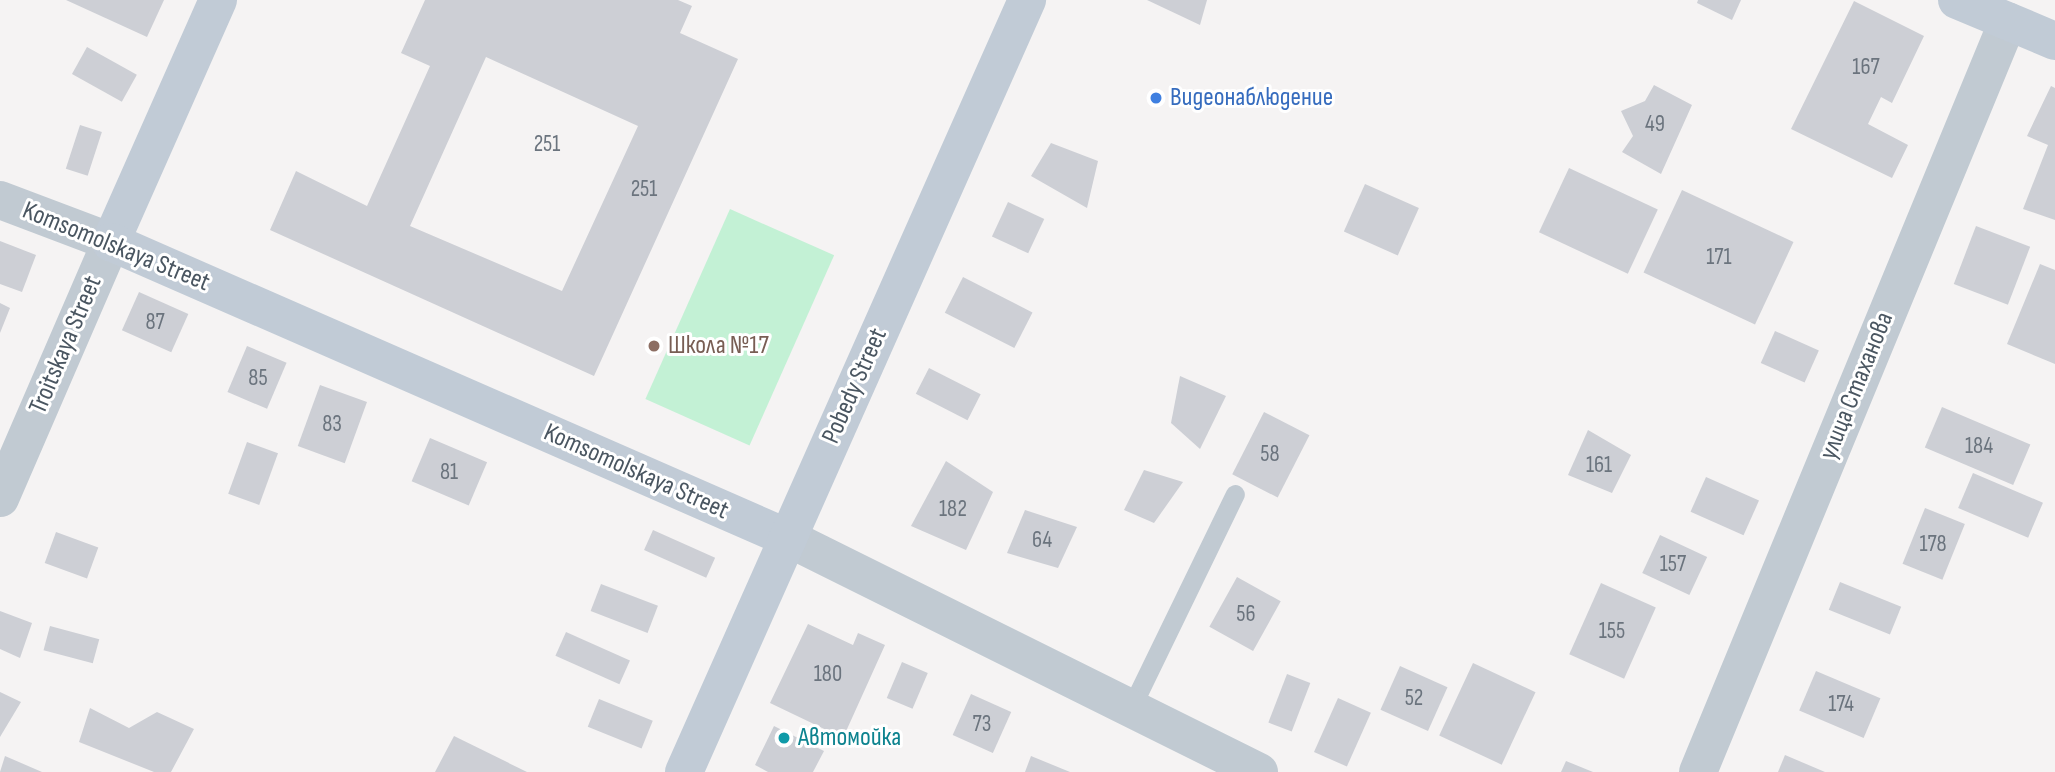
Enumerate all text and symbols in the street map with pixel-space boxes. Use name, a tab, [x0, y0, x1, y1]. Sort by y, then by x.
house number: 167	[1852, 53, 1880, 81]
place label: Видеонаблюдение	[1170, 82, 1333, 114]
marker: Видеонаблюдение	[1148, 90, 1164, 106]
house number: 49	[1645, 110, 1665, 138]
house number: 251	[534, 130, 560, 158]
house number: 251	[631, 175, 657, 203]
street label: Komsomolskaya Street	[18, 195, 214, 299]
house number: 171	[1706, 243, 1732, 271]
street label: Troitskaya Street	[23, 271, 109, 419]
house number: 87	[145, 308, 165, 336]
street label: улица Стаханова	[1813, 308, 1901, 464]
street label: Pobedy Street	[816, 324, 894, 448]
place label: Школа №17	[668, 330, 769, 362]
marker: Школа №17	[646, 338, 662, 354]
house number: 85	[248, 364, 268, 392]
house number: 83	[322, 410, 342, 438]
street label: Komsomolskaya Street	[539, 417, 733, 527]
house number: 184	[1965, 432, 1993, 460]
house number: 58	[1260, 440, 1280, 468]
house number: 161	[1586, 451, 1612, 479]
house number: 81	[440, 458, 458, 486]
house number: 182	[939, 495, 967, 523]
house number: 64	[1032, 526, 1052, 554]
house number: 178	[1919, 530, 1947, 558]
house number: 157	[1660, 550, 1686, 578]
house number: 56	[1236, 600, 1256, 628]
house number: 155	[1599, 617, 1625, 645]
house number: 180	[814, 660, 842, 688]
house number: 52	[1405, 684, 1423, 712]
house number: 174	[1828, 690, 1854, 718]
house number: 73	[973, 710, 991, 738]
place label: Автомойка	[798, 722, 901, 754]
marker: Автомойка	[776, 730, 792, 746]

